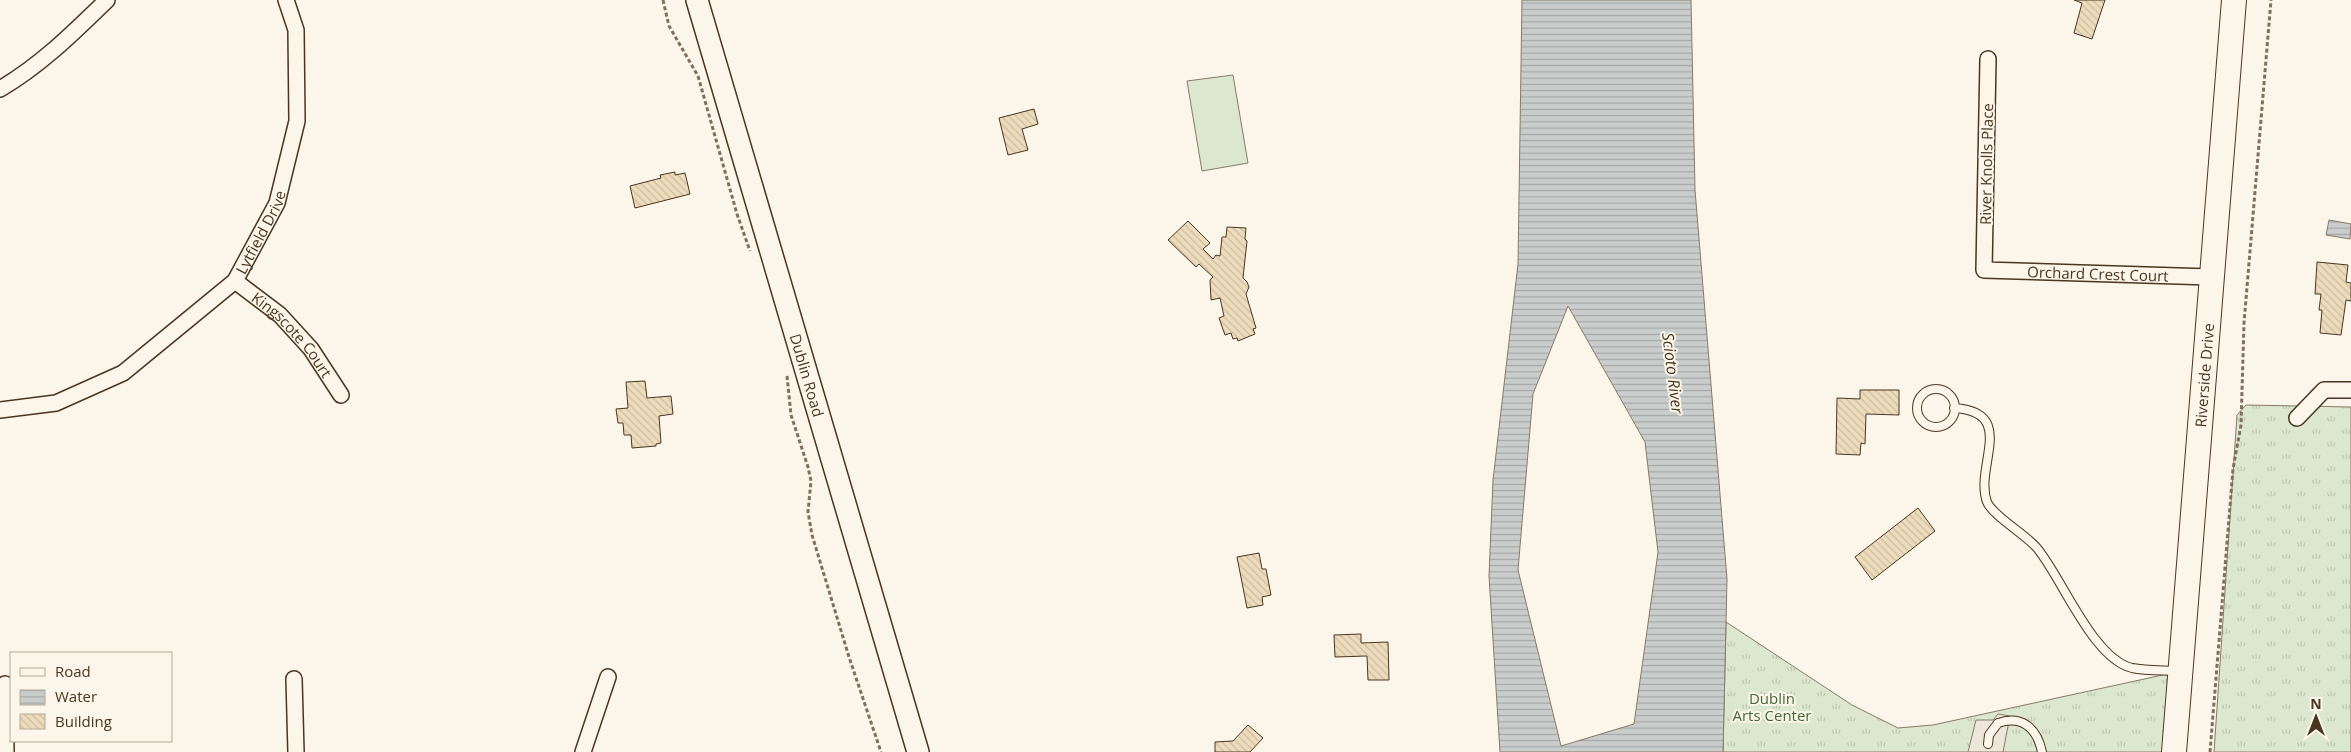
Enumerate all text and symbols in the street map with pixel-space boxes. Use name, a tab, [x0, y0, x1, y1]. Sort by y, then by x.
street label: River Knolls Place	[1975, 103, 1997, 225]
street label: Lytfield Drive	[231, 189, 290, 277]
street label: Orchard Crest Court	[2027, 261, 2169, 286]
street label: Kingscote Court	[248, 287, 337, 381]
street label: Riverside Drive	[2190, 322, 2218, 428]
street label: Dublin Road	[786, 331, 829, 419]
water label: Scioto River	[1657, 331, 1689, 416]
legend	[10, 652, 172, 742]
text: Road	[55, 661, 91, 681]
text: Water	[55, 686, 97, 706]
park label: Dublin Arts Center	[1733, 688, 1811, 725]
north arrow	[2291, 692, 2341, 742]
text: N	[2310, 694, 2322, 713]
text: Building	[55, 711, 112, 731]

